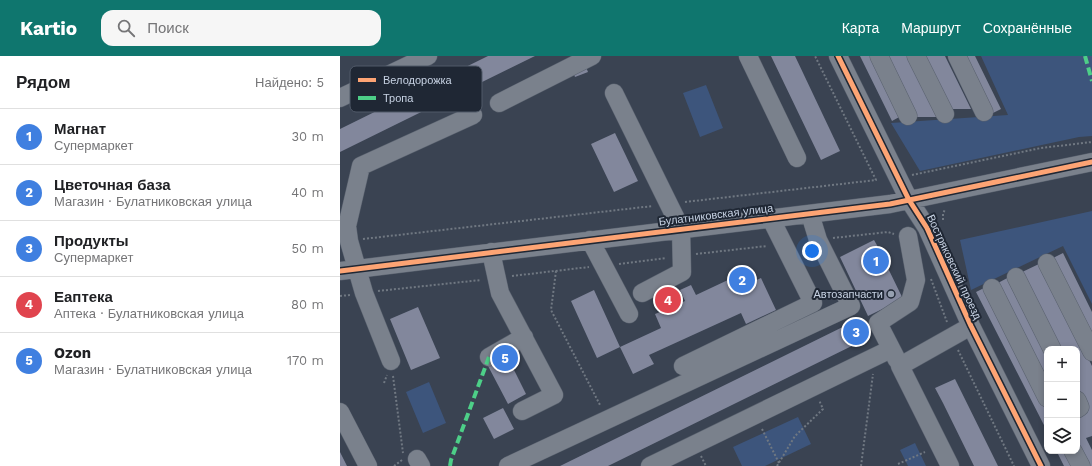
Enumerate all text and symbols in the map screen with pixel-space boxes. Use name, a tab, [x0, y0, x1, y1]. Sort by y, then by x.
search box	[101, 10, 381, 46]
text: Kartio	[20, 17, 77, 40]
icon: search	[115, 17, 137, 39]
text: Поиск	[147, 19, 189, 37]
text: Карта	[842, 20, 879, 36]
text: Маршрут	[901, 20, 961, 36]
text: Сохранённые	[983, 20, 1072, 36]
legend	[350, 66, 482, 112]
text: Рядом	[16, 72, 71, 92]
text: Велодорожка	[383, 74, 453, 87]
text: Найдено: 5	[255, 75, 324, 90]
text: Тропа	[383, 92, 414, 105]
text: Магнат	[54, 120, 106, 138]
text: 1	[26, 129, 32, 144]
text: 30 m	[292, 129, 324, 144]
text: Супермаркет	[54, 138, 133, 153]
text: Цветочная база	[54, 176, 171, 194]
text: 2	[25, 185, 33, 200]
text: 40 m	[291, 185, 324, 200]
text: Магазин · Булатниковская улица	[54, 194, 252, 209]
street label: Булатниковская улица	[658, 201, 775, 228]
street label: Востряковский проезд	[924, 212, 984, 322]
text: Продукты	[54, 232, 129, 250]
text: 3	[25, 241, 33, 256]
text: 50 m	[292, 241, 324, 256]
your location	[802, 241, 822, 261]
pin: 1	[863, 246, 889, 276]
text: Супермаркет	[54, 250, 133, 265]
pin: 2	[729, 265, 755, 295]
pin: 4	[655, 285, 681, 315]
text: Еаптека	[54, 288, 113, 306]
place label: Автозапчасти	[814, 288, 883, 301]
marker: Автозапчасти	[886, 289, 896, 299]
text: 4	[25, 297, 33, 312]
text: 80 m	[291, 297, 324, 312]
text: Аптека · Булатниковская улица	[54, 306, 244, 321]
pin: 3	[843, 317, 869, 347]
pin: 5	[492, 343, 518, 373]
text: Ozon	[54, 344, 91, 362]
map controls	[1044, 346, 1080, 454]
button: +	[1044, 346, 1080, 382]
text: 5	[25, 353, 33, 368]
text: 170 m	[287, 353, 324, 368]
text: Магазин · Булатниковская улица	[54, 362, 252, 377]
button: −	[1044, 382, 1080, 418]
button: layers	[1044, 418, 1080, 454]

